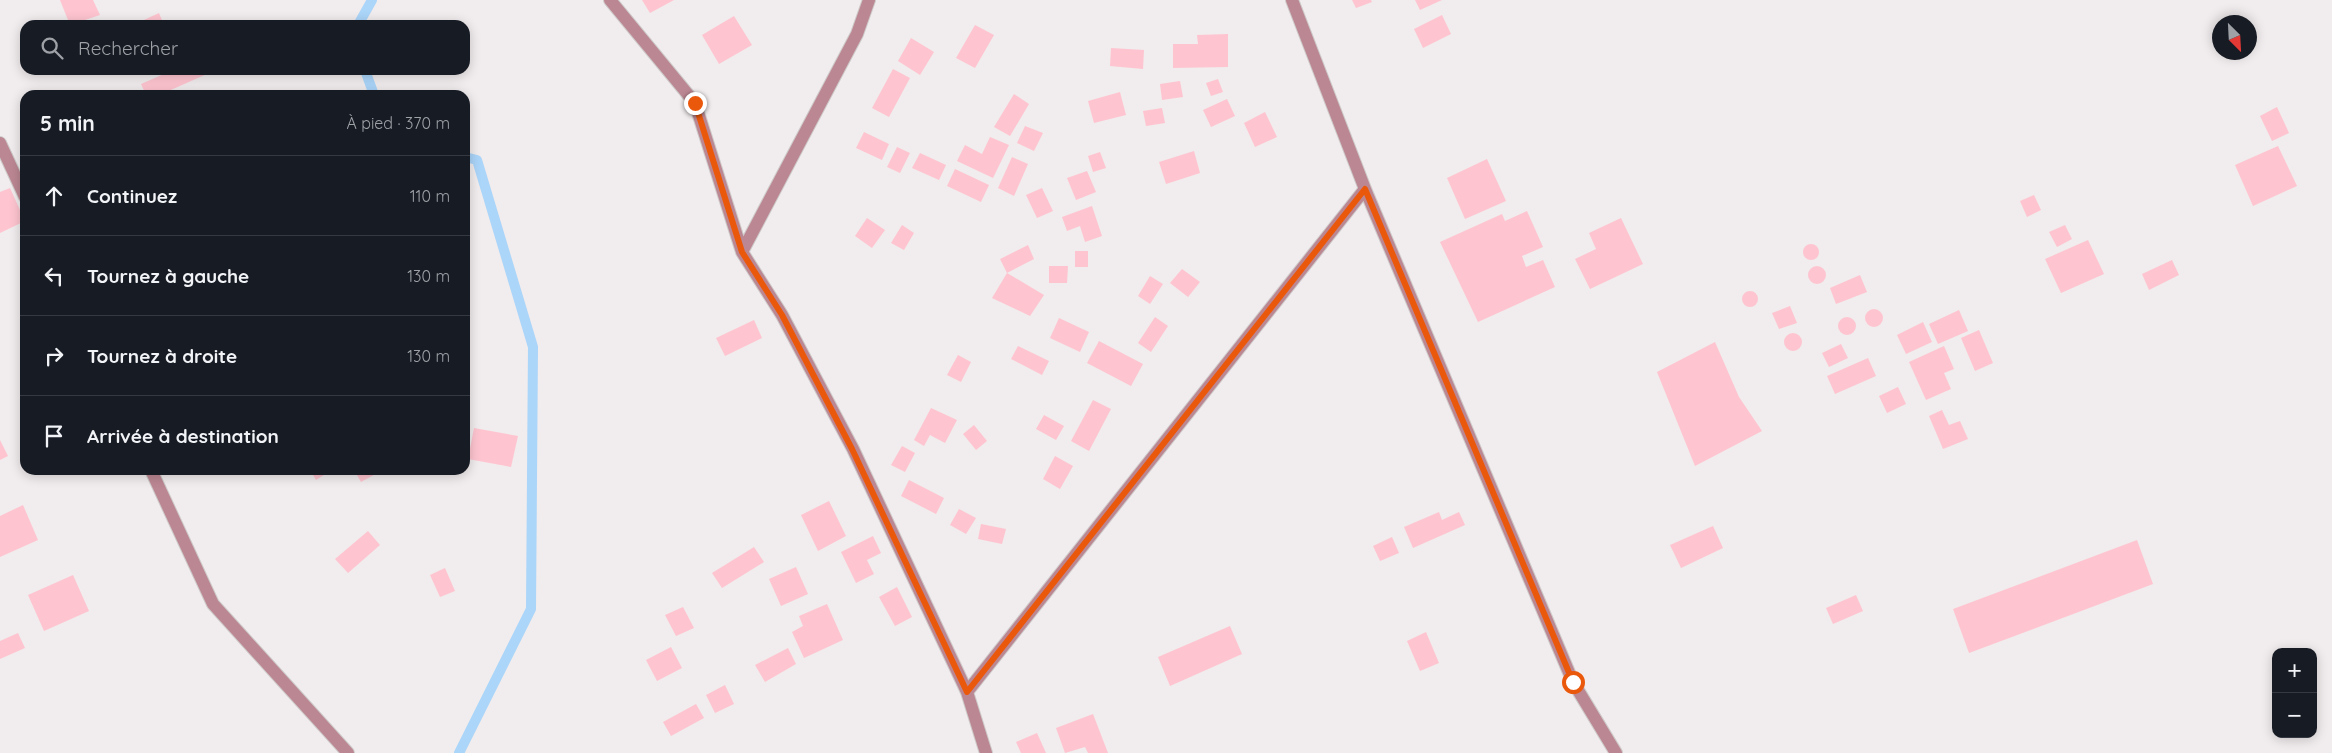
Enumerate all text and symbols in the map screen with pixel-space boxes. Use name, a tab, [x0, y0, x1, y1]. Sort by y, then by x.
north arrow	[2212, 15, 2257, 60]
search box	[20, 20, 470, 75]
icon: search	[38, 34, 66, 62]
text: Rechercher	[78, 36, 178, 60]
route end	[684, 92, 707, 115]
text: 5 min	[40, 110, 95, 136]
text: À pied · 370 m	[346, 113, 450, 133]
icon: ahead	[40, 182, 68, 210]
text: Continuez	[87, 184, 177, 208]
text: 110 m	[410, 186, 450, 206]
icon: left	[40, 262, 68, 290]
text: Tournez à gauche	[87, 264, 249, 288]
text: 130 m	[407, 266, 450, 286]
icon: right	[40, 342, 68, 370]
text: Tournez à droite	[87, 344, 237, 368]
text: 130 m	[407, 346, 450, 366]
icon: arrive	[40, 422, 68, 450]
text: Arrivée à destination	[87, 424, 279, 448]
map controls	[2272, 648, 2317, 738]
button: +	[2272, 648, 2317, 693]
route start	[1562, 671, 1585, 694]
button: −	[2272, 693, 2317, 738]

